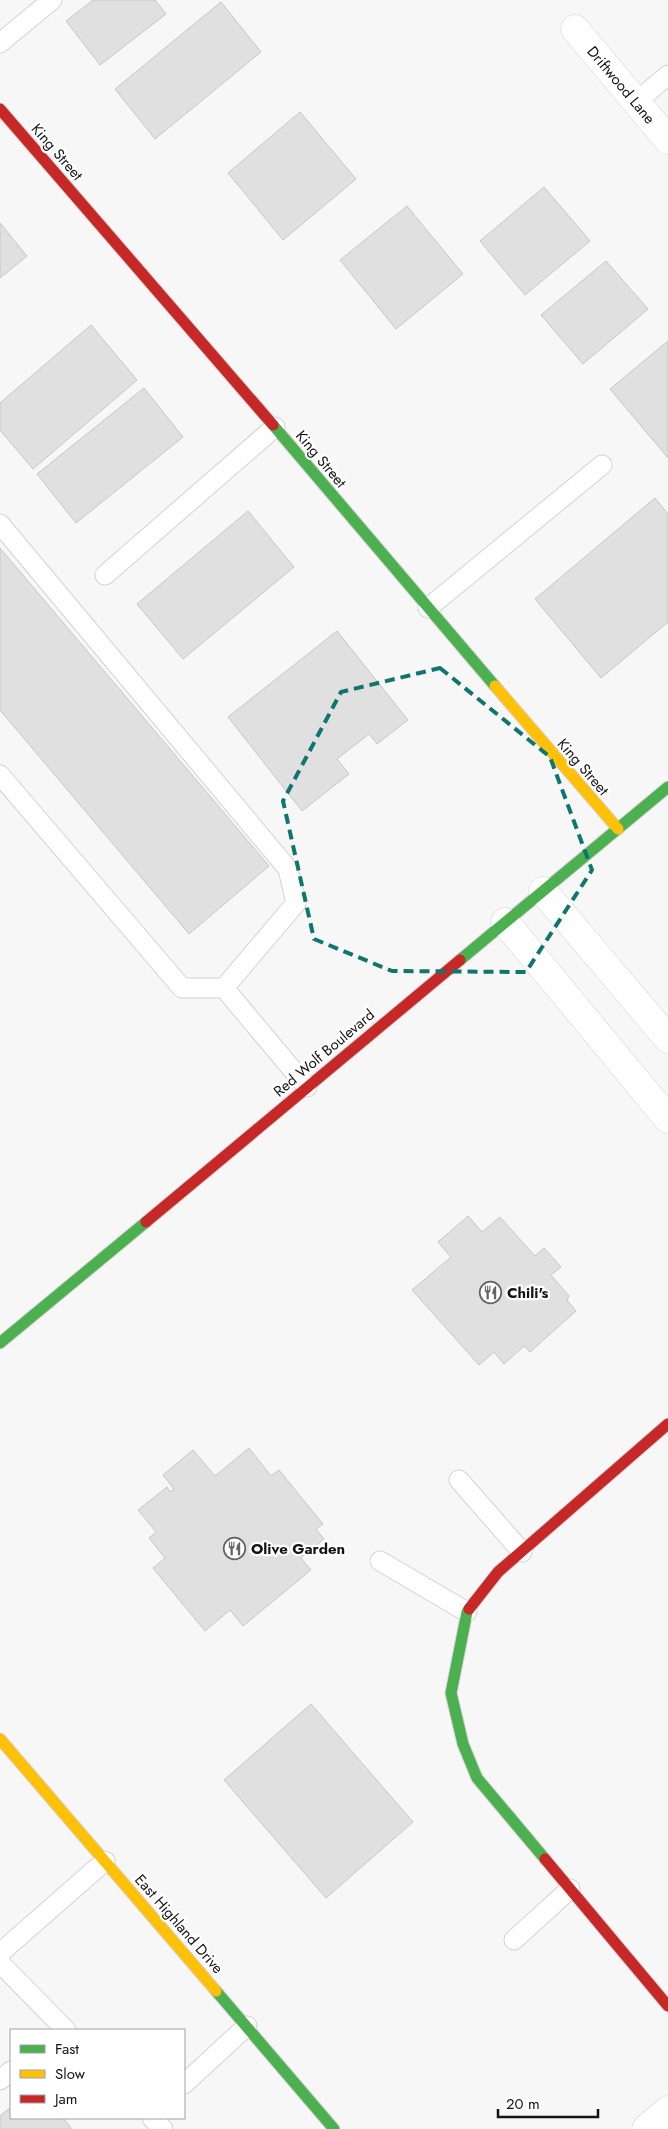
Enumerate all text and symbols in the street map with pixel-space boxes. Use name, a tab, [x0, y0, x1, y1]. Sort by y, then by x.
street label: Driftwood Lane	[582, 41, 660, 129]
street label: King Street	[26, 119, 88, 186]
street label: King Street	[290, 425, 352, 493]
street label: King Street	[552, 734, 614, 801]
street label: Red Wolf Boulevard	[269, 1004, 379, 1102]
restaurant icon: Chili's	[479, 1281, 503, 1305]
place label: Chili's	[507, 1282, 548, 1304]
restaurant icon: Olive Garden	[223, 1537, 247, 1561]
place label: Olive Garden	[251, 1538, 345, 1560]
street label: East Highland Drive	[129, 1869, 229, 1979]
legend	[10, 2029, 185, 2119]
text: Fast	[55, 2038, 79, 2060]
text: Slow	[55, 2063, 86, 2085]
scale bar	[498, 2086, 598, 2118]
text: Jam	[53, 2088, 78, 2110]
text: 20 m	[506, 2093, 540, 2115]

